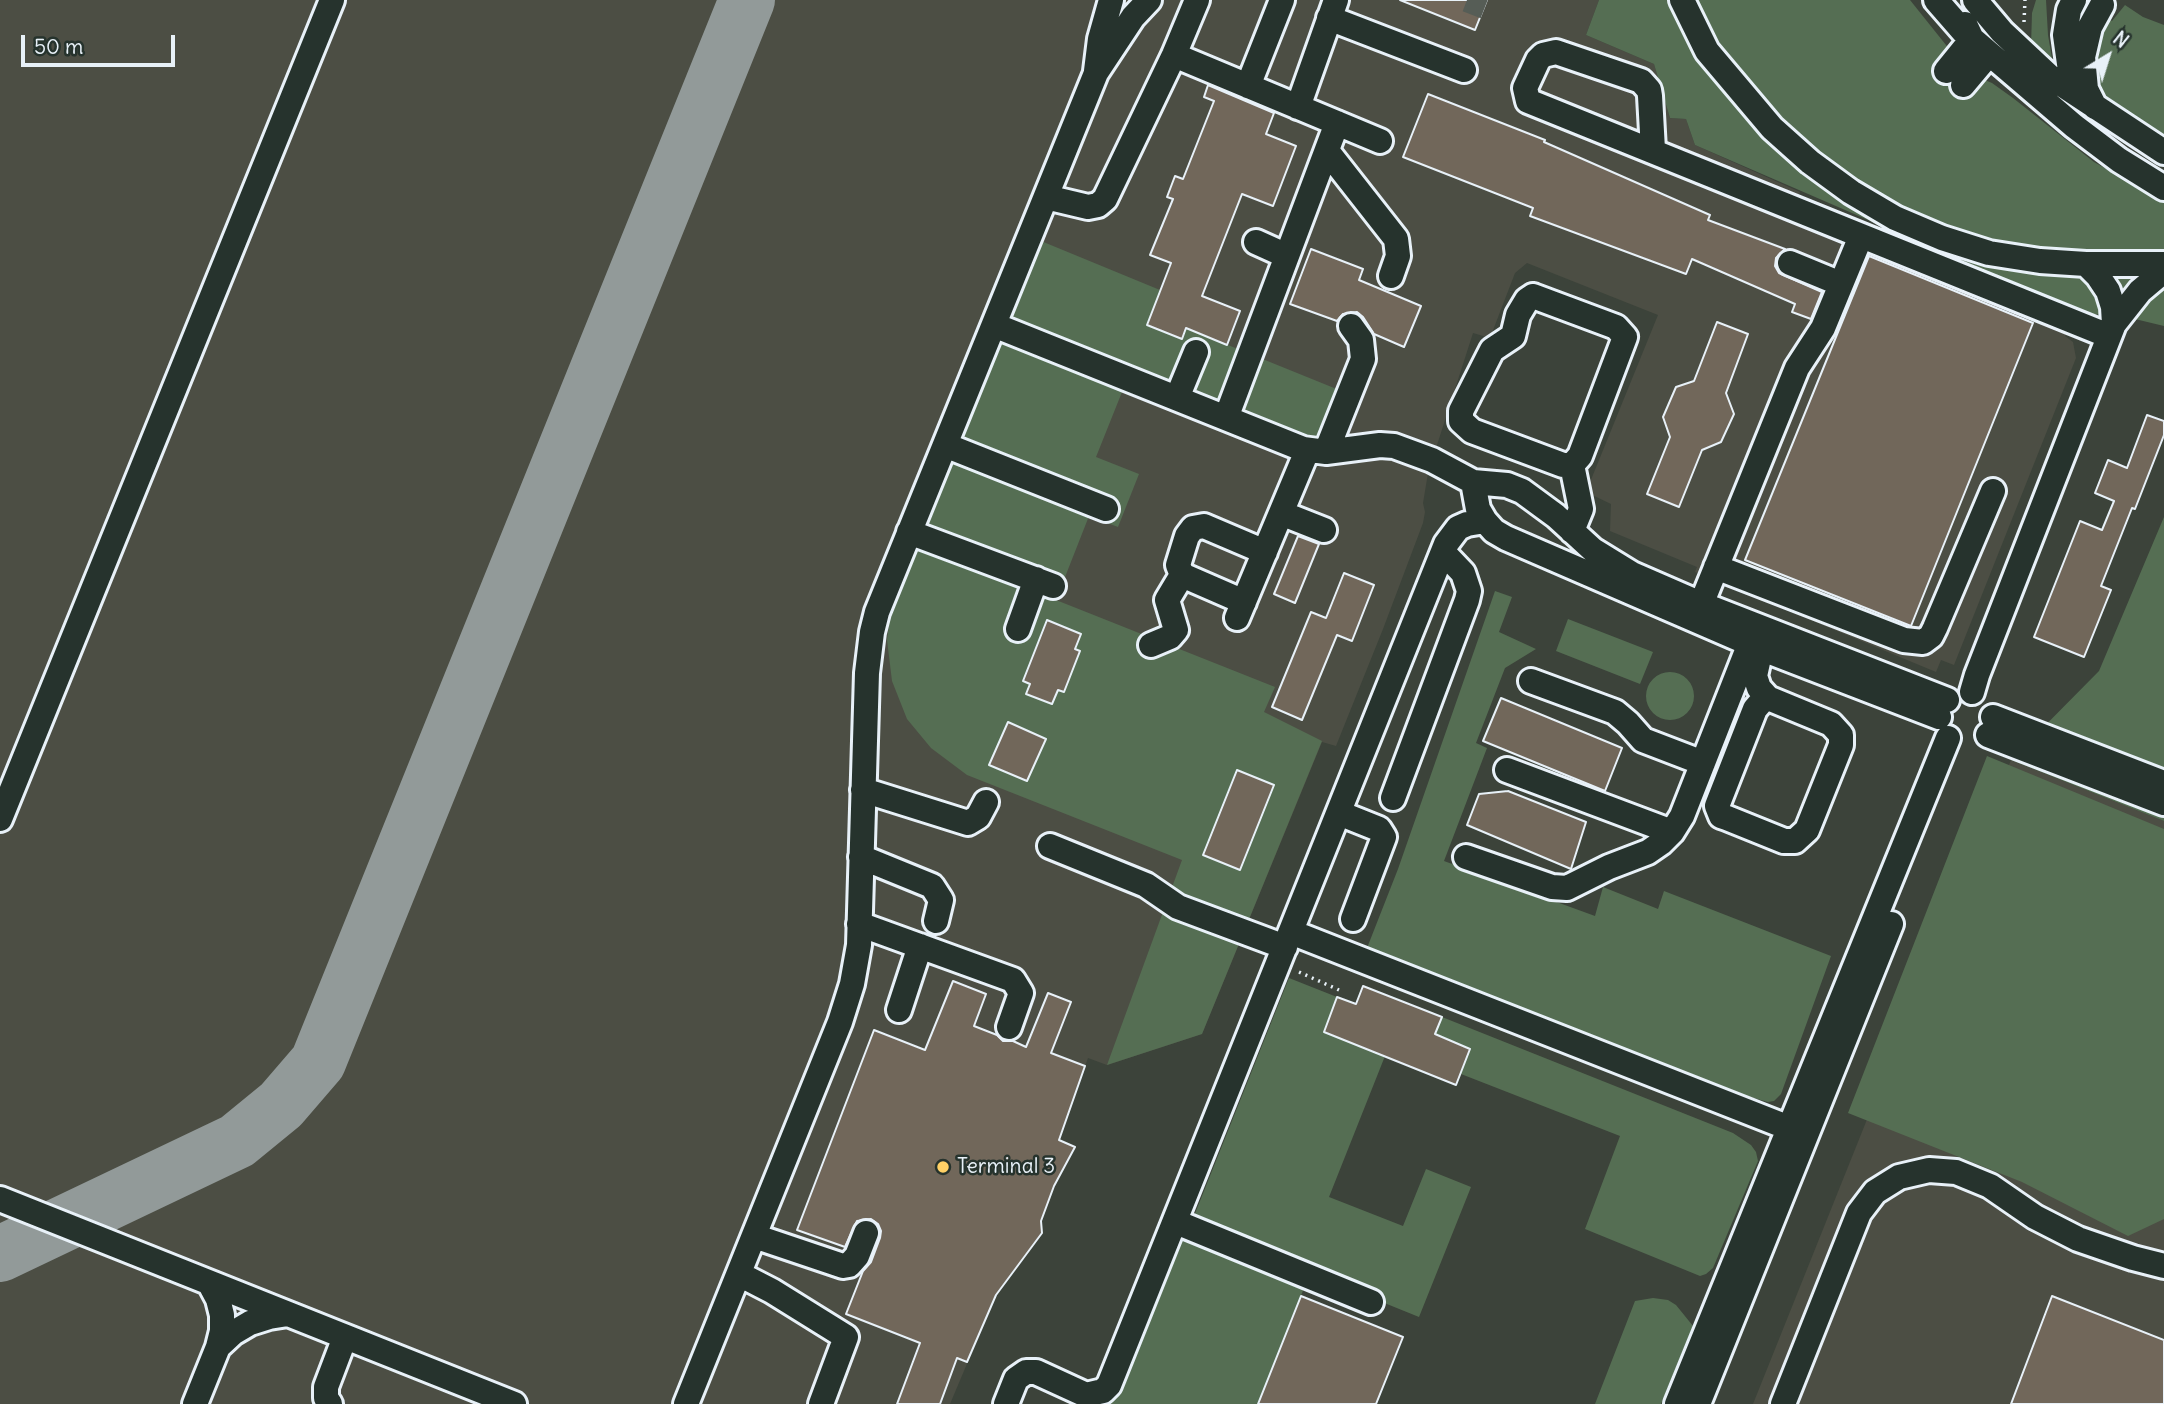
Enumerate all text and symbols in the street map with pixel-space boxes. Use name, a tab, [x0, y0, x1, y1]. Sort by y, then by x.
scale bar	[24, 21, 178, 65]
north arrow	[2073, 21, 2143, 91]
text: N	[2108, 26, 2133, 53]
text: 50 m	[34, 33, 83, 60]
place label: Terminal 3	[957, 1154, 1055, 1180]
marker: Terminal 3	[935, 1159, 951, 1175]

